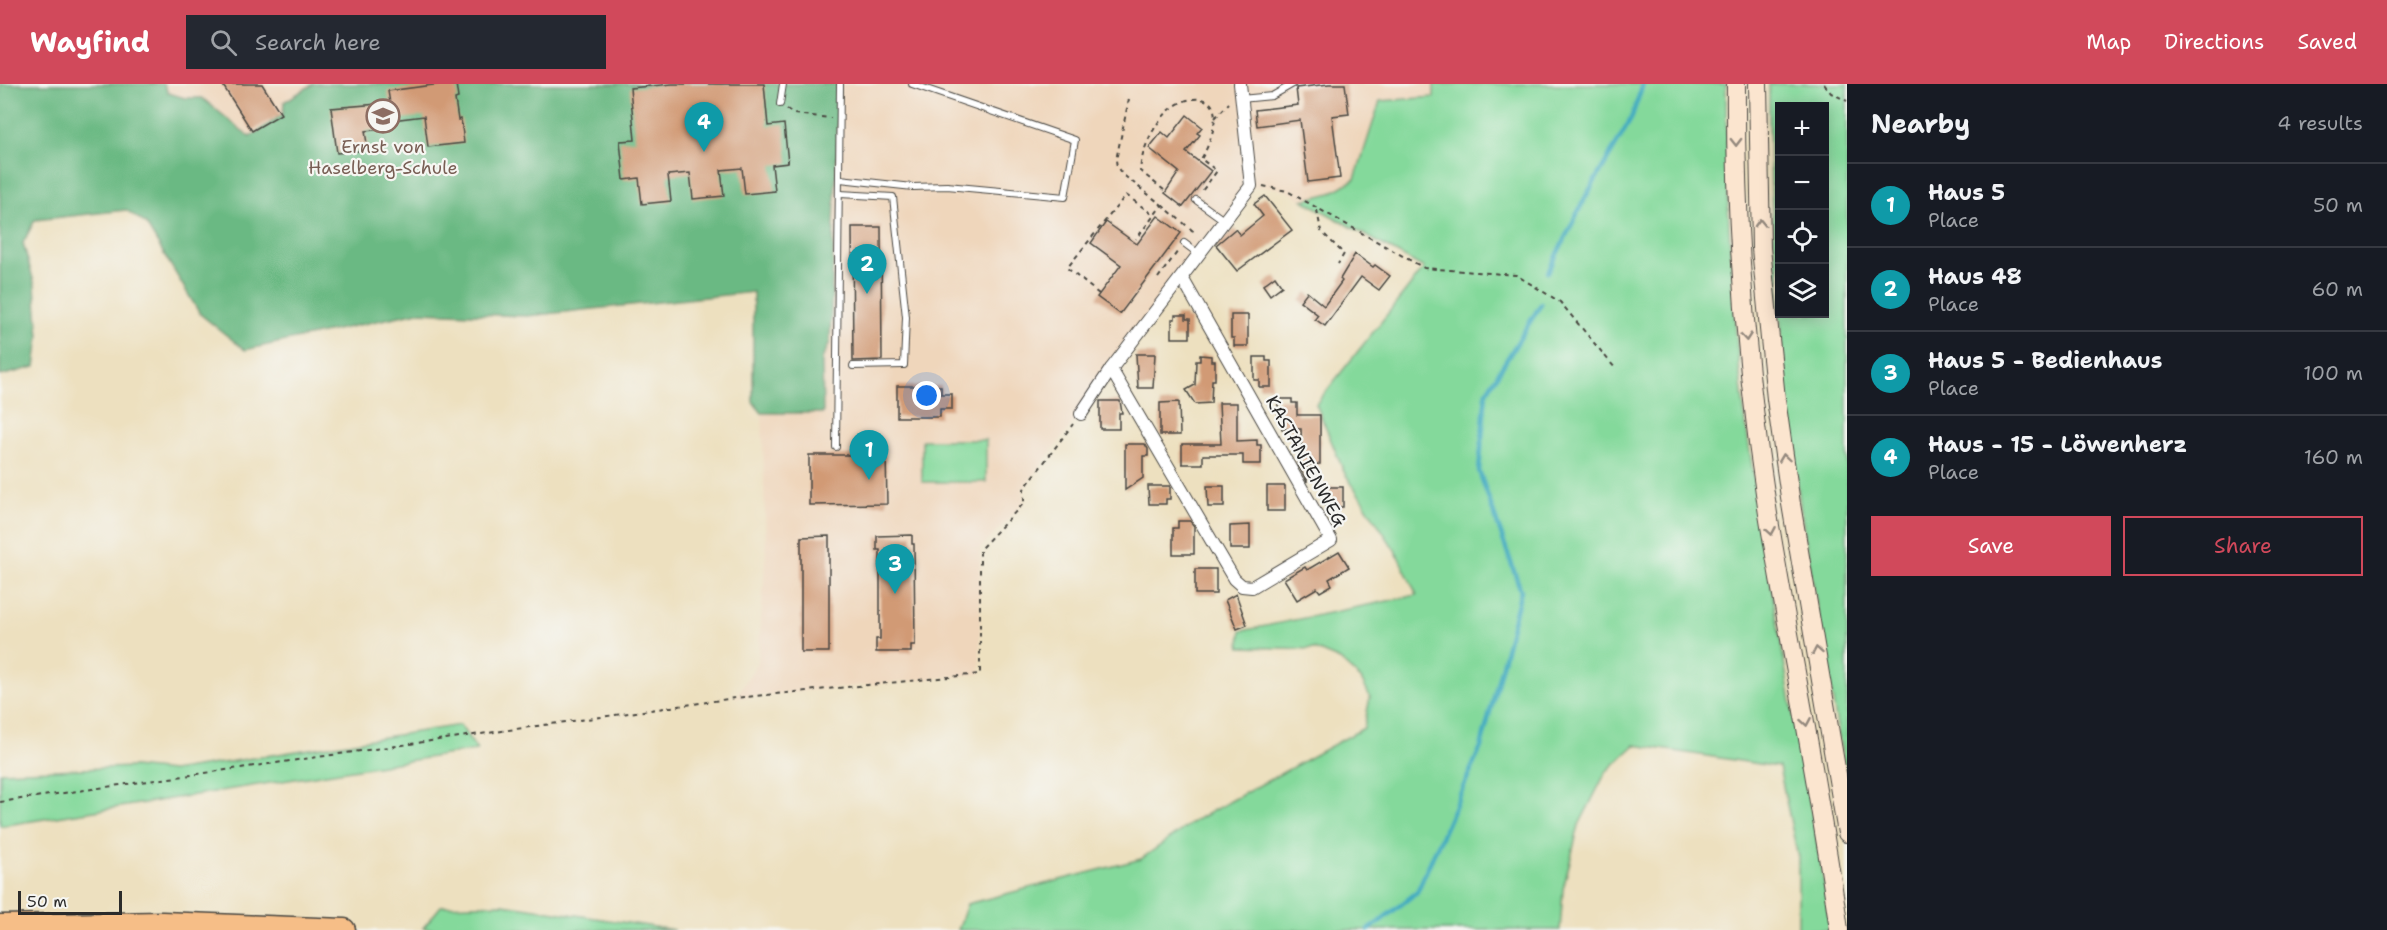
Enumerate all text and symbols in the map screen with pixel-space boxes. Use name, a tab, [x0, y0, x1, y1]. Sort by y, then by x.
search box	[186, 15, 606, 69]
text: Wayfind	[30, 23, 150, 61]
icon: search	[207, 26, 240, 59]
text: Search here	[255, 28, 381, 57]
text: Map	[2086, 28, 2131, 56]
text: Directions	[2164, 28, 2264, 56]
text: Saved	[2297, 28, 2357, 56]
school or university icon: Ernst von Haselberg-Schule	[365, 98, 401, 134]
map controls	[1775, 102, 1829, 318]
button: +	[1775, 102, 1829, 156]
pin: 4	[684, 103, 724, 152]
text: Nearby	[1871, 106, 1970, 141]
text: 4 results	[2277, 110, 2363, 136]
place label: Ernst von Haselberg-Schule	[308, 135, 458, 180]
one-way arrow	[1730, 138, 1742, 147]
button: −	[1775, 156, 1829, 210]
text: Haus 5	[1928, 178, 2005, 207]
text: 1	[1886, 192, 1895, 218]
text: 50 m	[2313, 192, 2363, 218]
text: Place	[1928, 207, 1979, 233]
button: locate	[1775, 210, 1829, 264]
one-way arrow	[1754, 218, 1767, 227]
pin: 2	[848, 244, 886, 294]
text: Haus 48	[1928, 262, 2022, 291]
button: layers	[1775, 264, 1829, 318]
text: 2	[1884, 276, 1898, 302]
text: 60 m	[2311, 276, 2363, 302]
text: Place	[1928, 291, 1979, 317]
one-way arrow	[1739, 333, 1752, 342]
text: Haus 5 - Bedienhaus	[1928, 346, 2162, 375]
text: 3	[1884, 360, 1898, 386]
text: 100 m	[2303, 360, 2363, 386]
text: Place	[1928, 375, 1979, 401]
your location	[912, 381, 941, 410]
street label: KASTANIENWEG	[1260, 391, 1352, 531]
pin: 1	[850, 430, 888, 480]
text: Haus - 15 - Löwenherz	[1928, 430, 2187, 459]
text: 4	[1884, 444, 1898, 470]
text: 160 m	[2304, 444, 2363, 470]
one-way arrow	[1779, 454, 1791, 463]
text: Place	[1928, 459, 1979, 485]
button: Save	[1871, 516, 2111, 576]
button: Share	[2123, 516, 2363, 576]
one-way arrow	[1764, 525, 1777, 535]
pin: 3	[876, 544, 914, 594]
one-way arrow	[1811, 646, 1824, 656]
one-way arrow	[1799, 717, 1812, 727]
scale bar	[18, 888, 122, 916]
text: 50 m	[27, 891, 67, 912]

